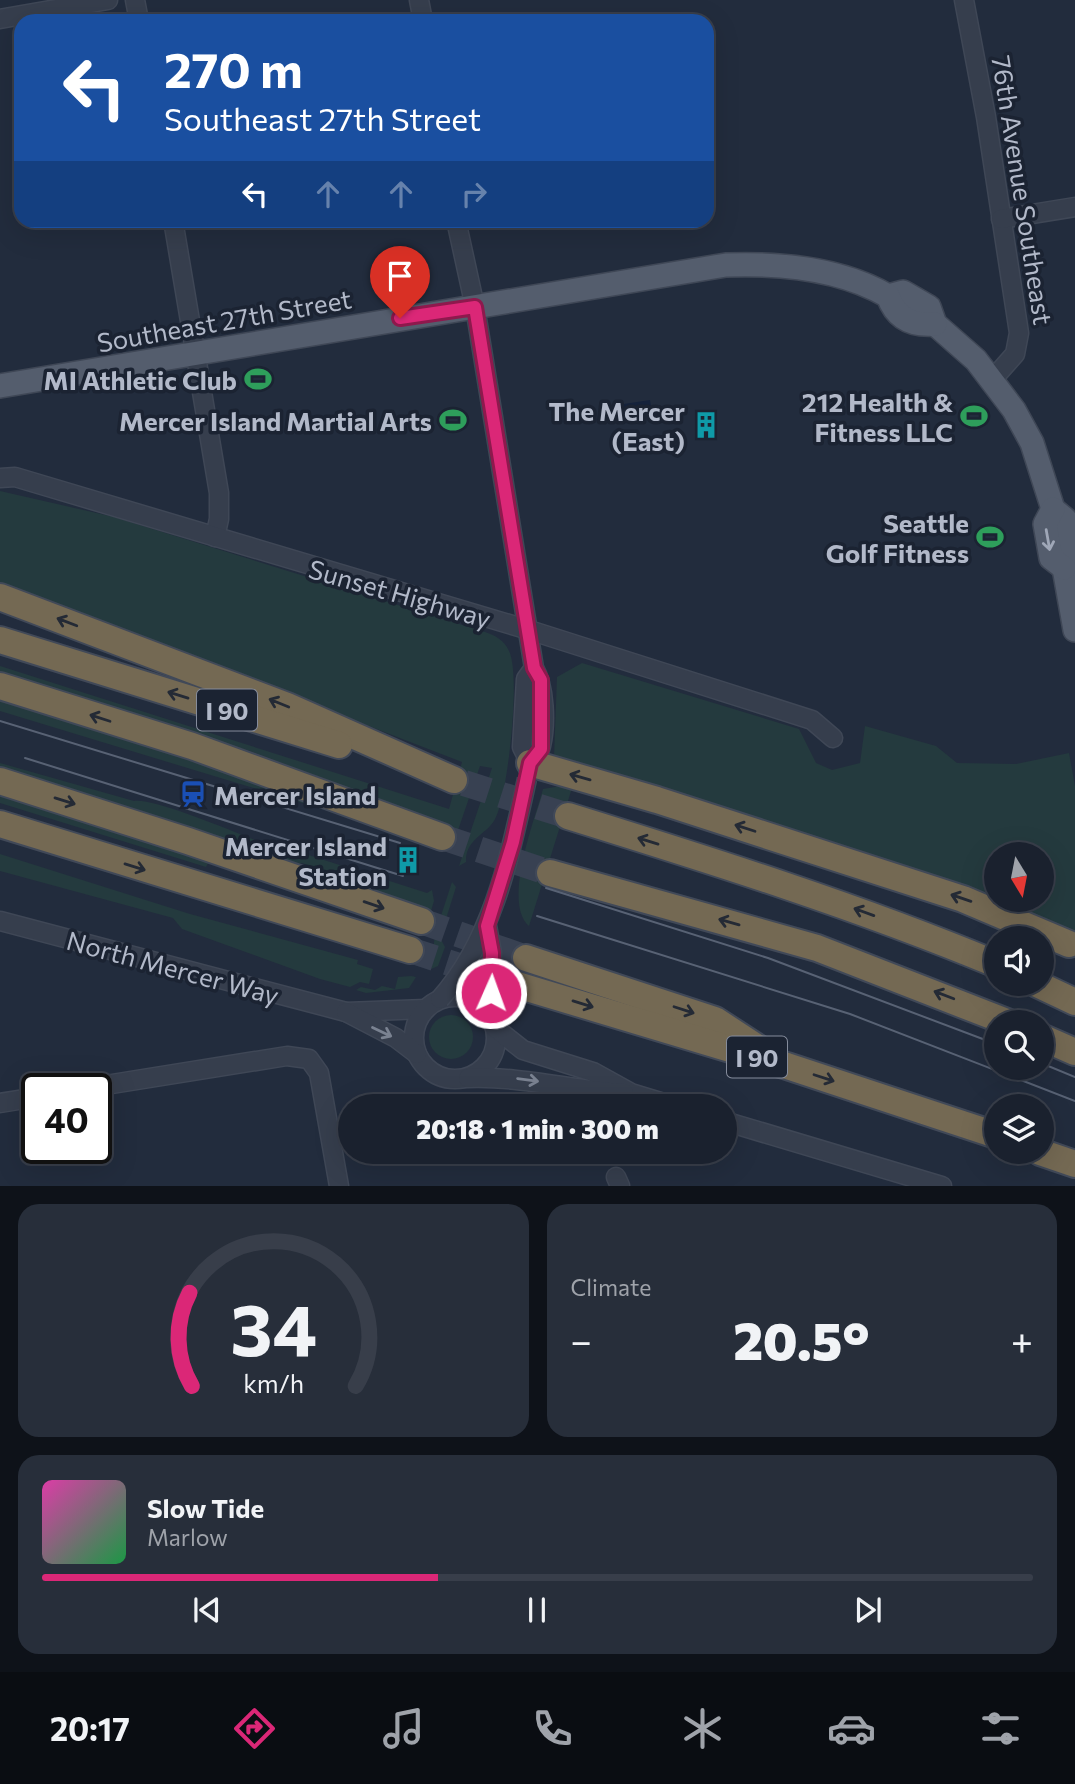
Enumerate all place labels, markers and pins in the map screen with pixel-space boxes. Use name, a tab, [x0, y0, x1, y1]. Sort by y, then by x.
pin	[370, 246, 430, 318]
place label: MI Athletic Club	[44, 364, 237, 395]
sports icon: MI Athletic Club	[243, 364, 273, 394]
place label: 212 Health & Fitness LLC	[802, 386, 953, 447]
place label: The Mercer (East)	[549, 395, 685, 456]
sports icon: 212 Health & Fitness LLC	[959, 401, 989, 431]
place label: Mercer Island Martial Arts	[119, 405, 432, 436]
sports icon: Mercer Island Martial Arts	[438, 405, 468, 435]
building icon: The Mercer (East)	[691, 410, 721, 440]
place label: Seattle Golf Fitness	[826, 507, 969, 568]
sports icon: Seattle Golf Fitness	[975, 522, 1005, 552]
station icon: Mercer Island	[178, 779, 208, 809]
place label: Mercer Island	[214, 779, 376, 810]
place label: Mercer Island Station	[225, 830, 387, 891]
building icon: Mercer Island Station	[393, 845, 423, 875]

